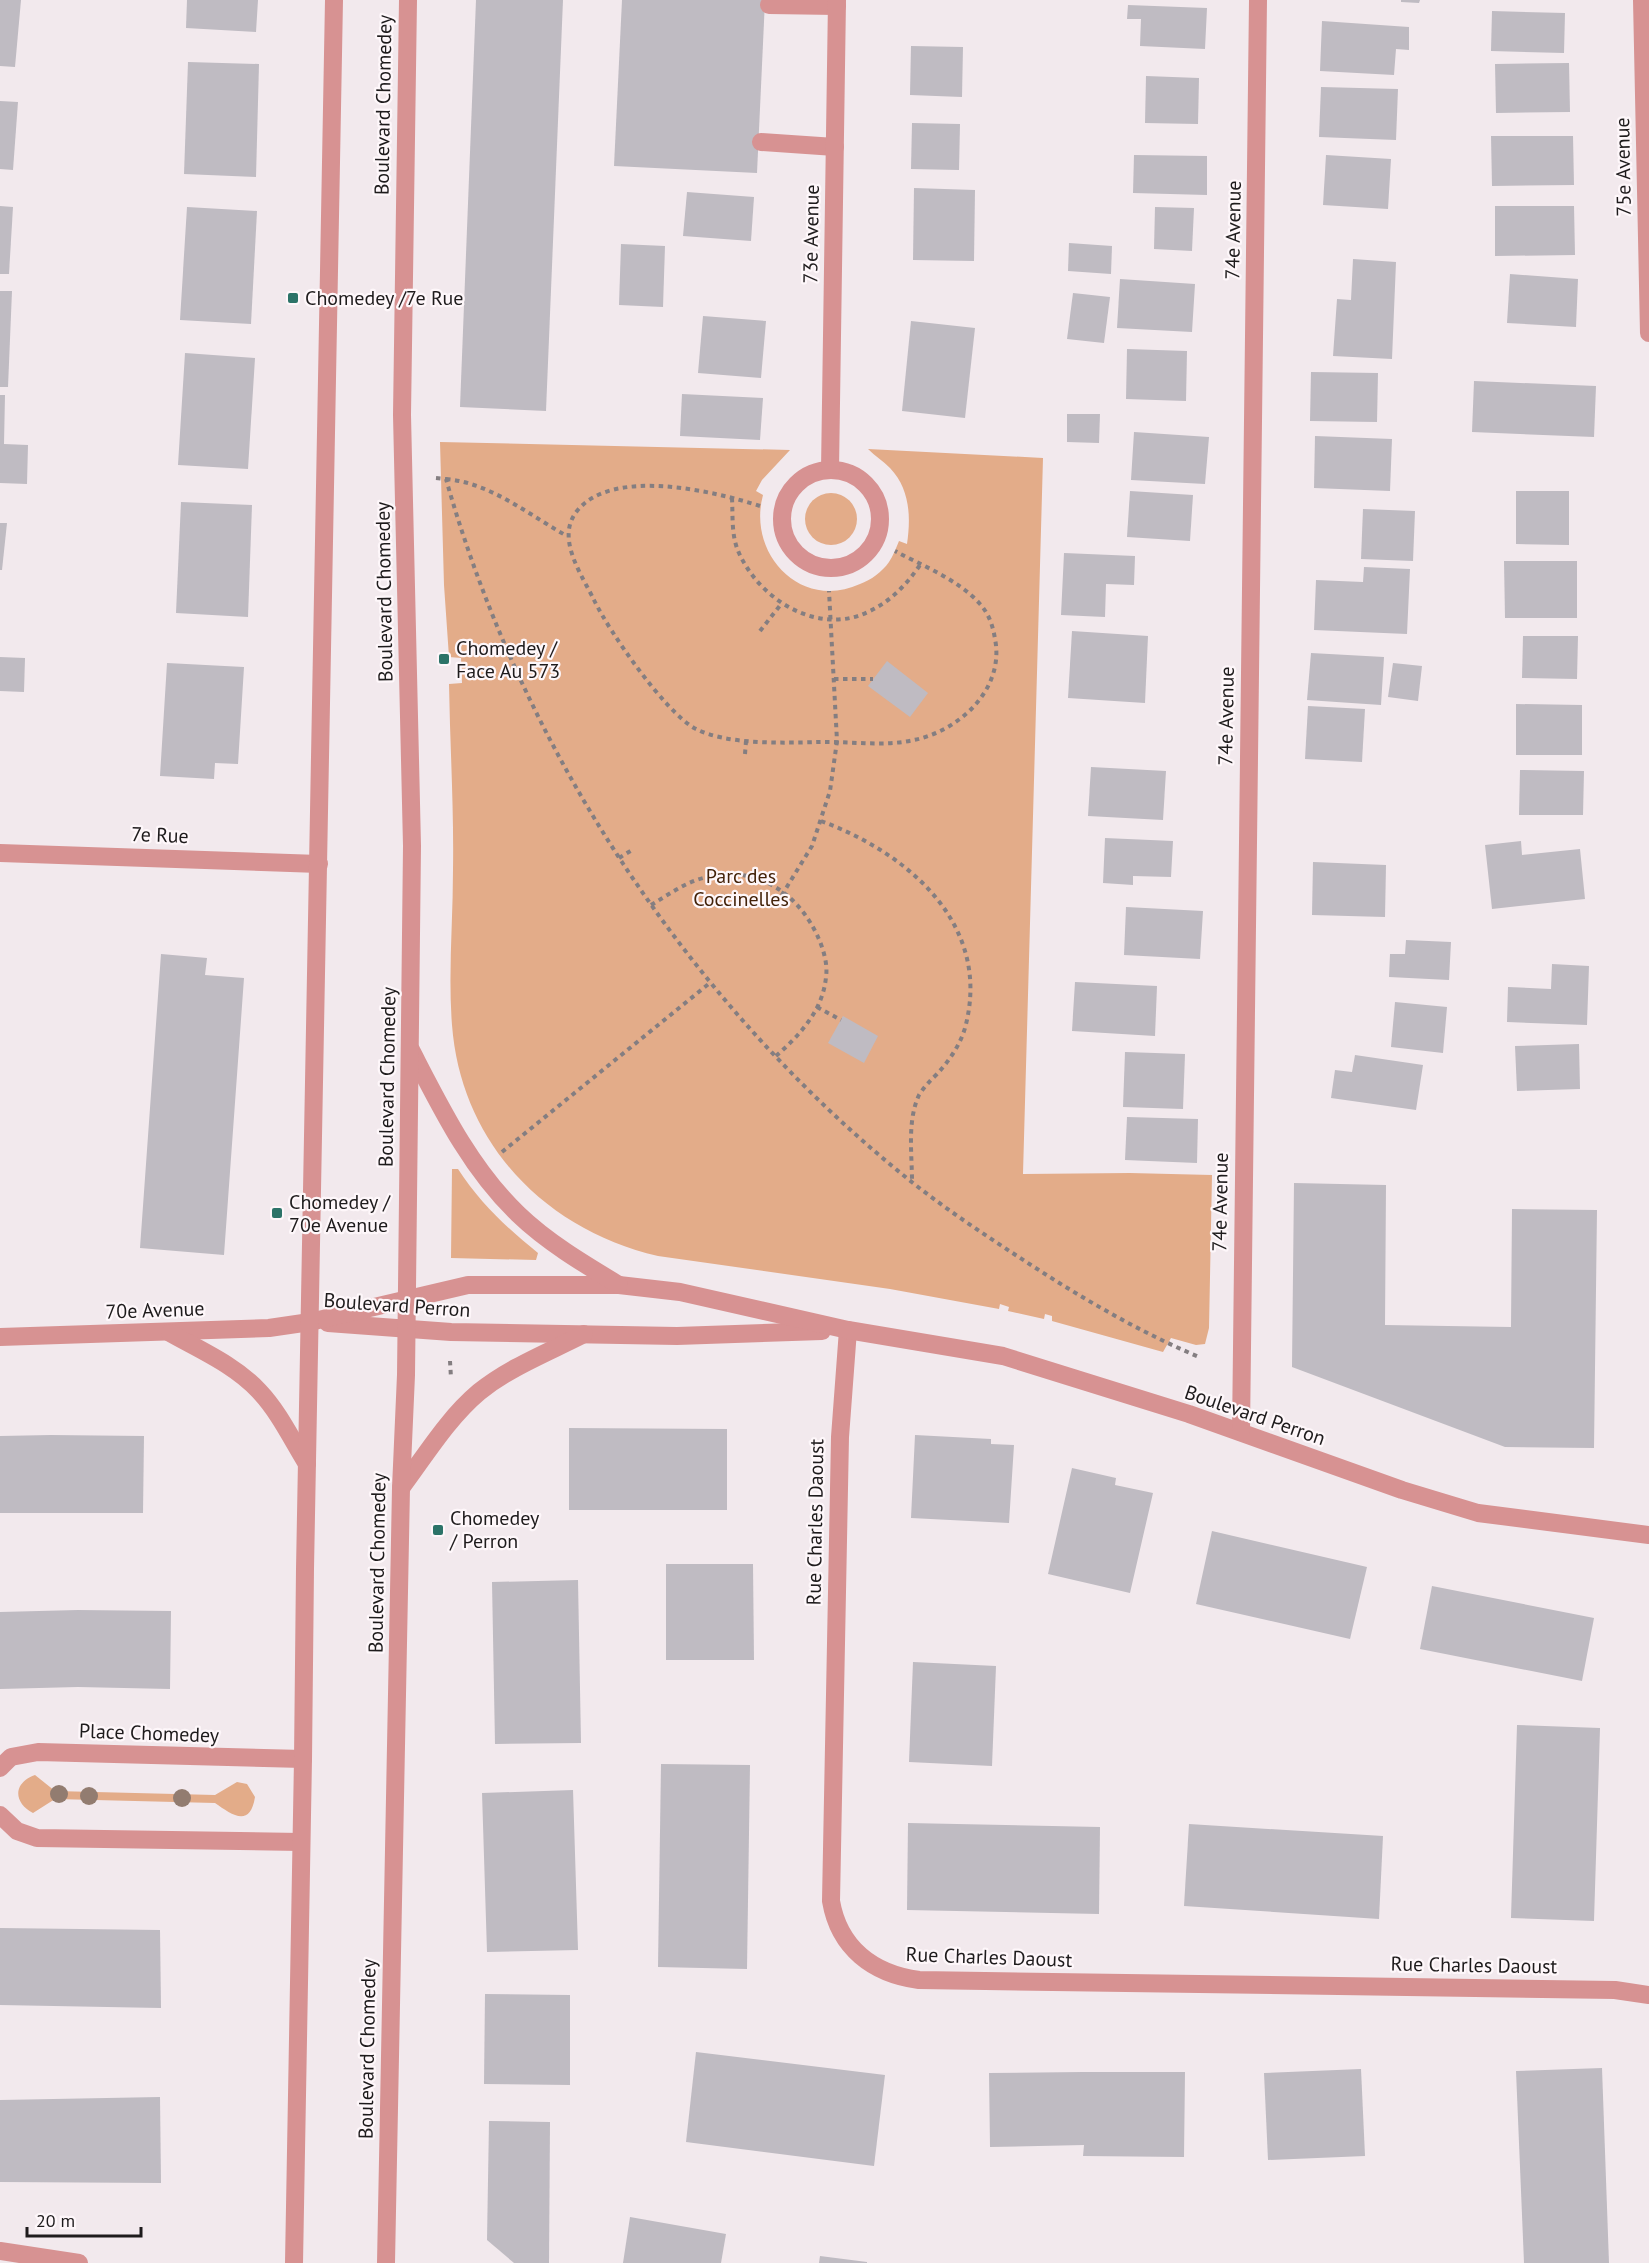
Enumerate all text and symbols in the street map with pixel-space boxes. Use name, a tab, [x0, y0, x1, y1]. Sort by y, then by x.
street label: Boulevard Chomedey	[368, 14, 398, 195]
street label: 75e Avenue	[1609, 117, 1637, 217]
street label: 74e Avenue	[1219, 180, 1247, 280]
street label: 73e Avenue	[797, 184, 825, 284]
place label: Chomedey /7e Rue	[305, 285, 464, 311]
marker: Chomedey /7e Rue	[286, 291, 300, 305]
street label: Boulevard Chomedey	[369, 501, 399, 682]
place label: Chomedey / Face Au 573	[456, 635, 560, 684]
marker: Chomedey / Face Au 573	[437, 652, 451, 666]
street label: 74e Avenue	[1212, 666, 1240, 766]
street label: 7e Rue	[131, 821, 189, 849]
park label: Parc des Coccinelles	[693, 863, 789, 912]
street label: Boulevard Chomedey	[372, 986, 402, 1167]
street label: 74e Avenue	[1206, 1152, 1234, 1252]
place label: Chomedey / 70e Avenue	[289, 1189, 391, 1238]
marker: Chomedey / 70e Avenue	[270, 1206, 284, 1220]
street label: Boulevard Perron	[323, 1287, 471, 1323]
street label: 70e Avenue	[105, 1295, 205, 1325]
street label: Boulevard Perron	[1181, 1379, 1329, 1451]
street label: Rue Charles Daoust	[801, 1438, 829, 1605]
street label: Boulevard Chomedey	[362, 1472, 392, 1653]
place label: Chomedey / Perron	[449, 1505, 540, 1554]
marker: Chomedey / Perron	[431, 1523, 445, 1537]
street label: Place Chomedey	[78, 1718, 220, 1748]
street label: Rue Charles Daoust	[905, 1941, 1073, 1973]
street label: Rue Charles Daoust	[1391, 1951, 1558, 1979]
street label: Boulevard Chomedey	[352, 1958, 382, 2139]
scale bar	[27, 2200, 141, 2238]
text: 20 m	[36, 2209, 75, 2232]

